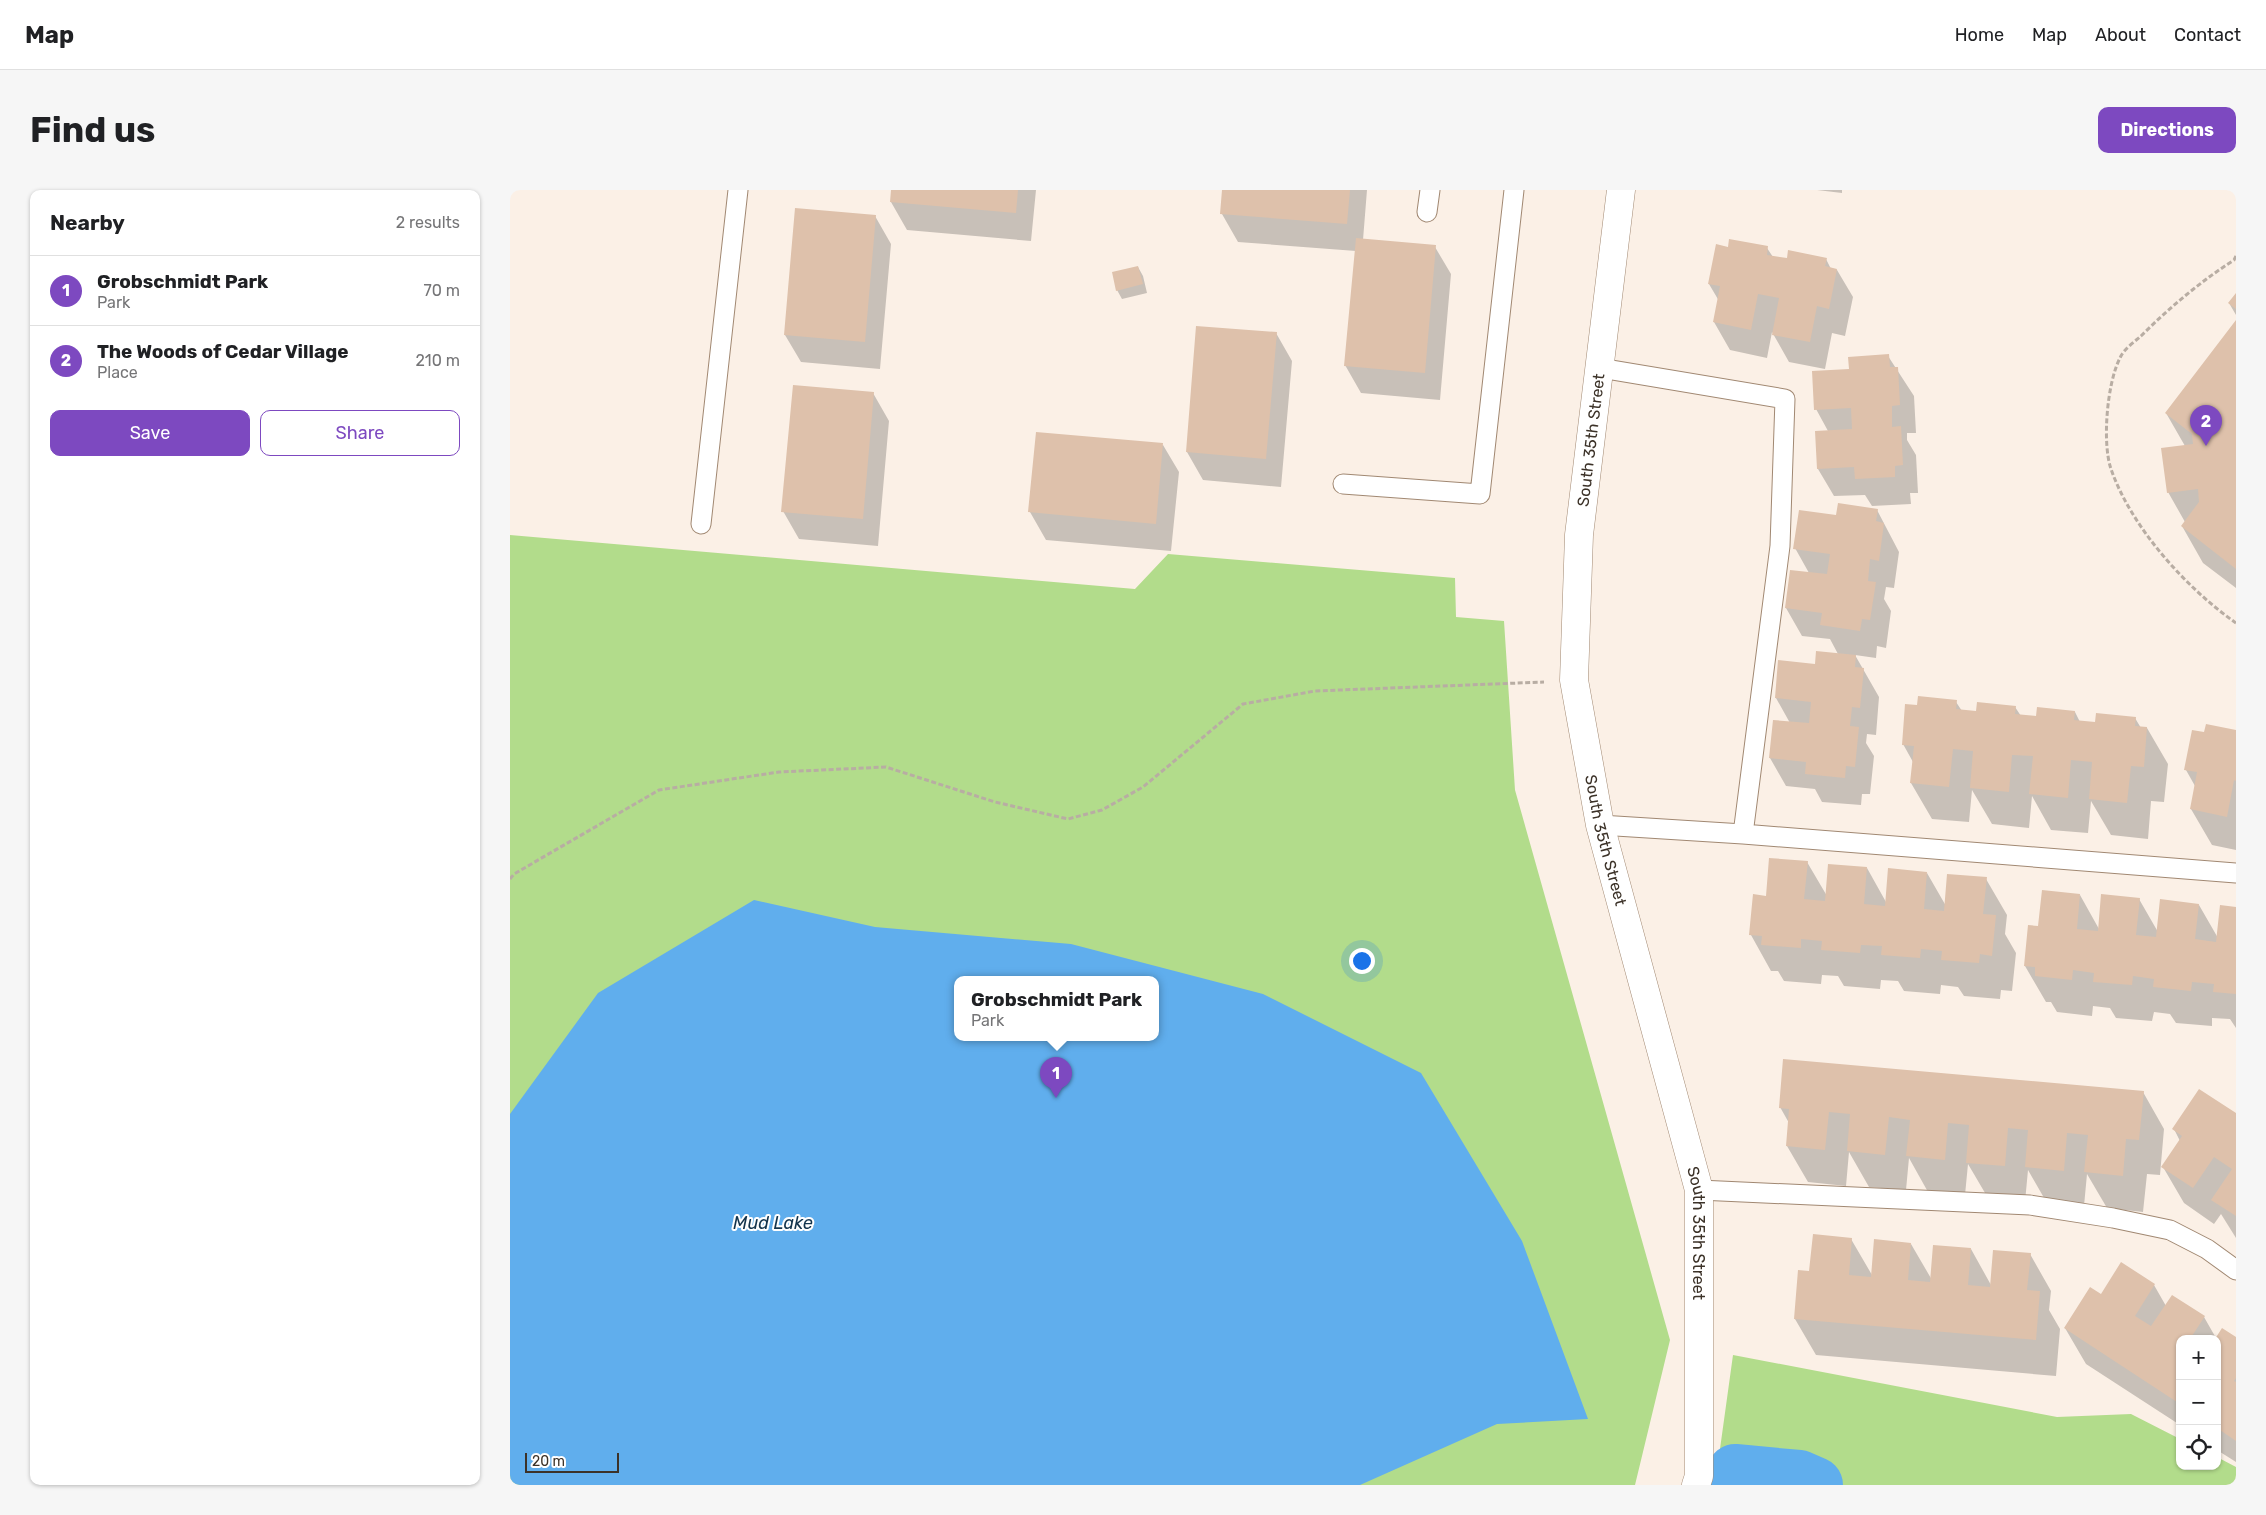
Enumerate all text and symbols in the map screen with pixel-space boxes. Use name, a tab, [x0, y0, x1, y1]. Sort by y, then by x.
text: Map	[25, 21, 74, 49]
text: Home	[1955, 24, 2004, 46]
text: Map	[2032, 24, 2067, 46]
text: About	[2095, 24, 2146, 46]
text: Contact	[2174, 24, 2241, 46]
button: Directions	[2098, 107, 2236, 153]
text: Find us	[30, 109, 155, 151]
text: Nearby	[50, 210, 125, 235]
text: 2 results	[396, 213, 460, 232]
text: Grobschmidt Park	[97, 270, 268, 293]
text: 1	[62, 281, 70, 300]
text: 70 m	[423, 281, 460, 300]
text: Park	[97, 293, 130, 312]
text: The Woods of Cedar Village	[97, 340, 348, 363]
text: 2	[61, 351, 71, 370]
text: 210 m	[415, 351, 460, 370]
text: Place	[97, 363, 138, 382]
street label: South 35th Street	[1573, 372, 1609, 508]
pin: 2	[2190, 405, 2222, 446]
button: Save	[50, 410, 250, 456]
button: Share	[260, 410, 460, 456]
street label: South 35th Street	[1582, 773, 1631, 908]
your location	[1349, 948, 1375, 974]
popup	[954, 976, 1159, 1041]
text: Grobschmidt Park	[971, 988, 1142, 1011]
text: Park	[971, 1011, 1004, 1030]
pin: 1	[1040, 1057, 1072, 1098]
street label: South 35th Street	[1683, 1164, 1709, 1300]
water label: Mud Lake	[733, 1212, 813, 1234]
map controls	[2176, 1335, 2221, 1470]
button: +	[2176, 1335, 2221, 1380]
button: −	[2176, 1380, 2221, 1425]
button: locate	[2176, 1425, 2221, 1470]
scale bar	[525, 1450, 619, 1473]
text: 20 m	[532, 1453, 565, 1470]

